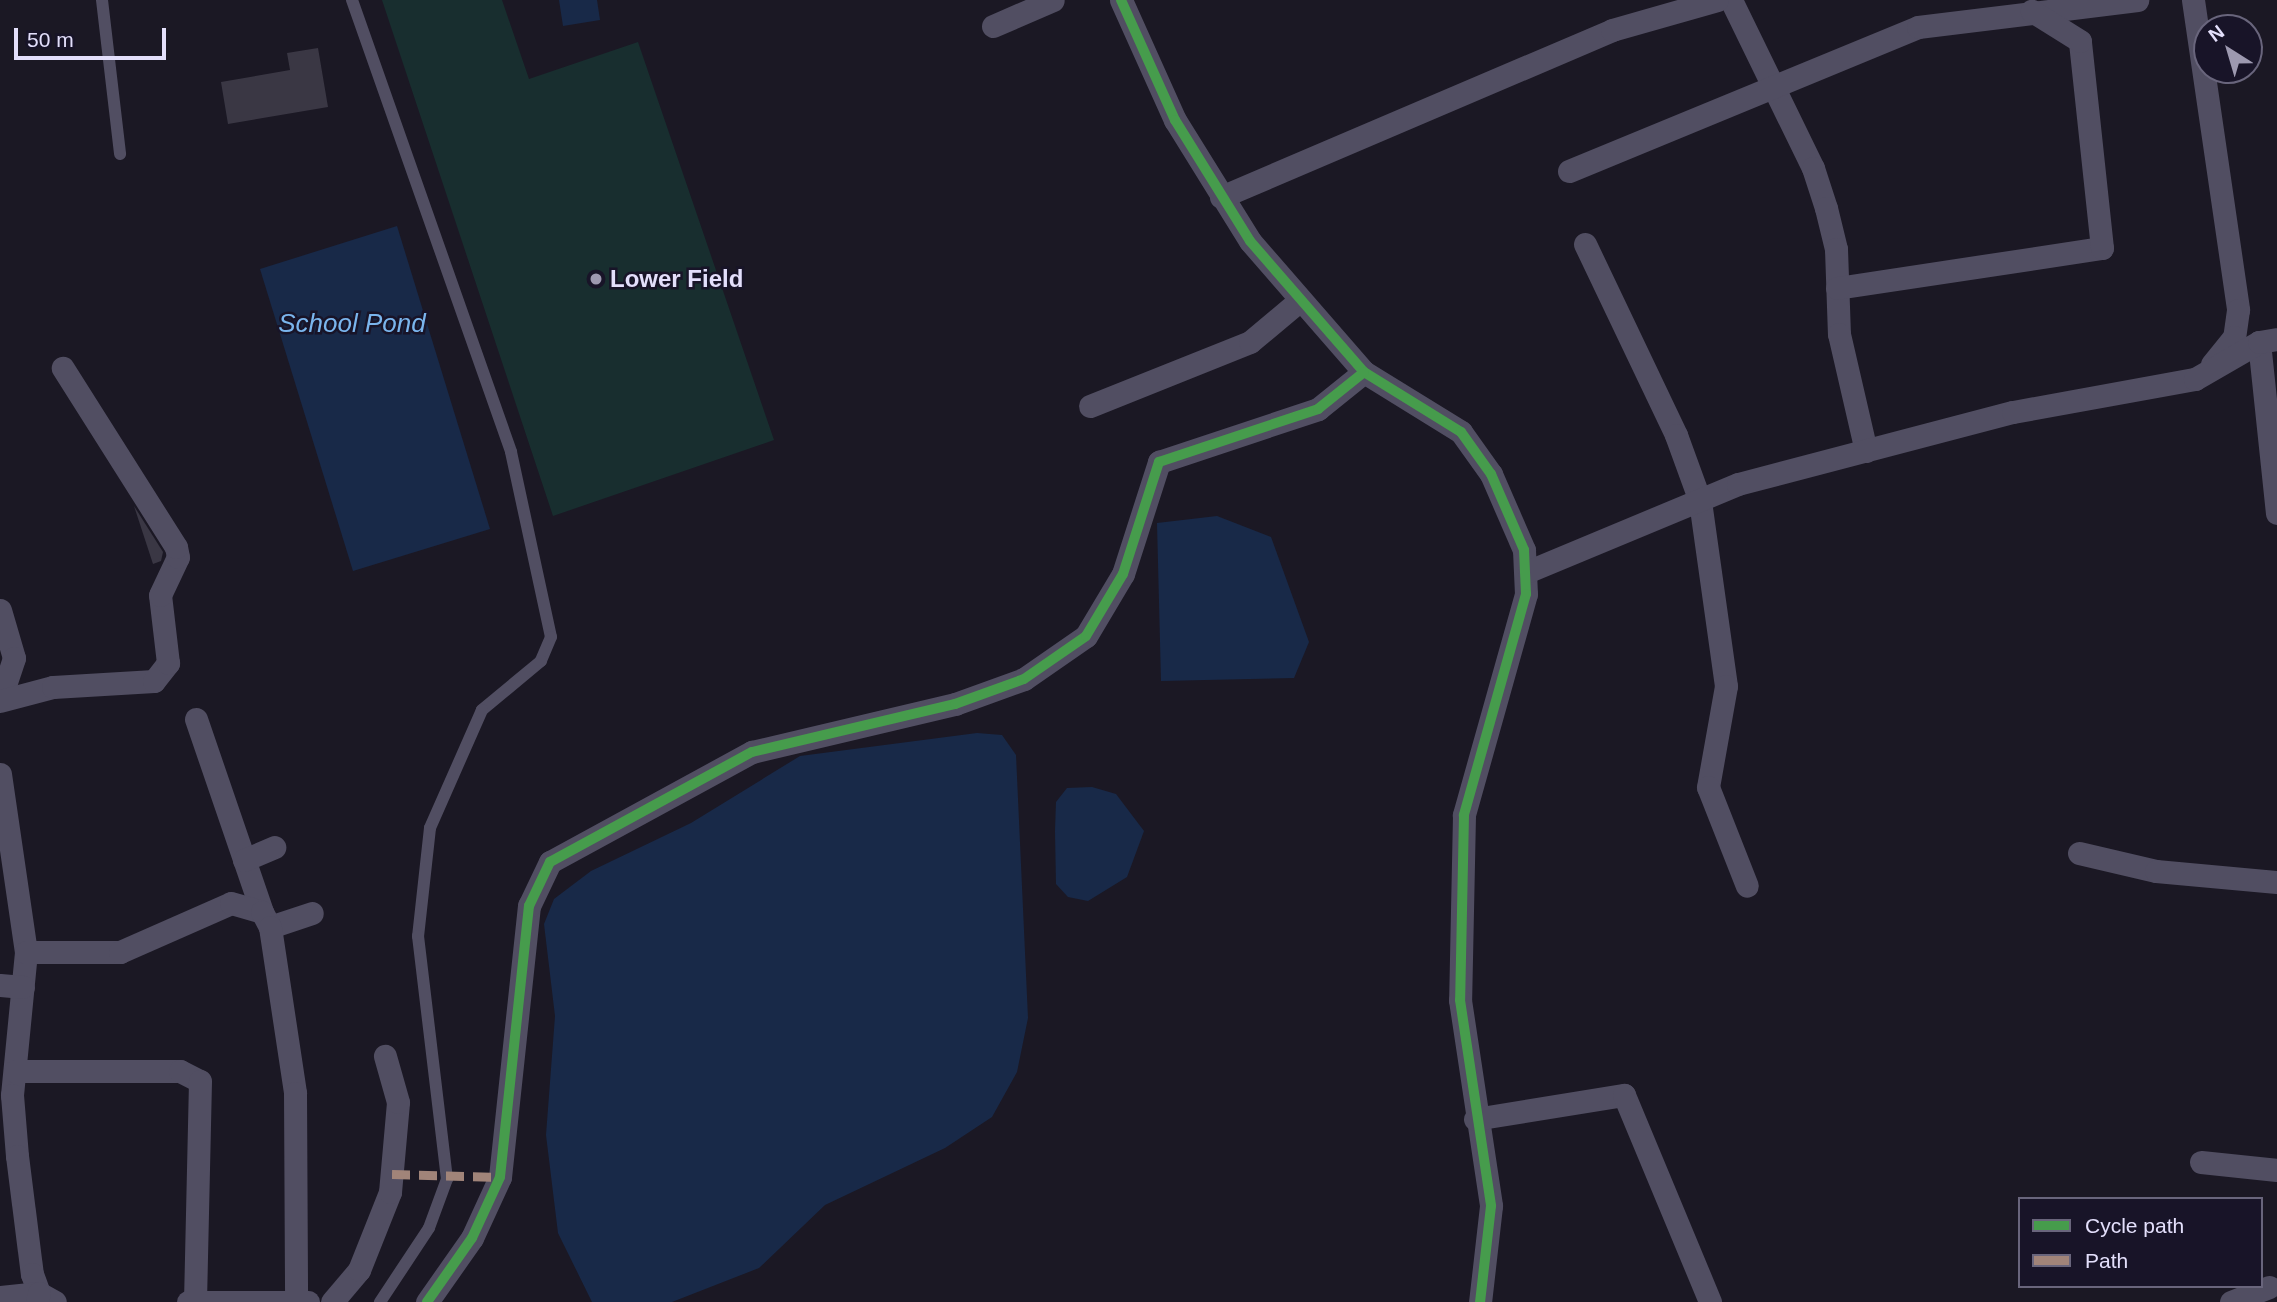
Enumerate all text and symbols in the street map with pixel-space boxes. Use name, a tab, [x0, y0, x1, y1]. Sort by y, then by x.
scale bar	[18, 14, 170, 58]
north arrow	[2193, 14, 2263, 84]
text: N	[2204, 21, 2228, 46]
text: 50 m	[27, 28, 74, 51]
place label: Lower Field	[610, 265, 743, 293]
marker: Lower Field	[588, 271, 604, 287]
water label: School Pond	[278, 308, 426, 340]
legend	[2018, 1197, 2263, 1288]
text: Cycle path	[2085, 1214, 2184, 1237]
text: Path	[2085, 1249, 2128, 1272]

